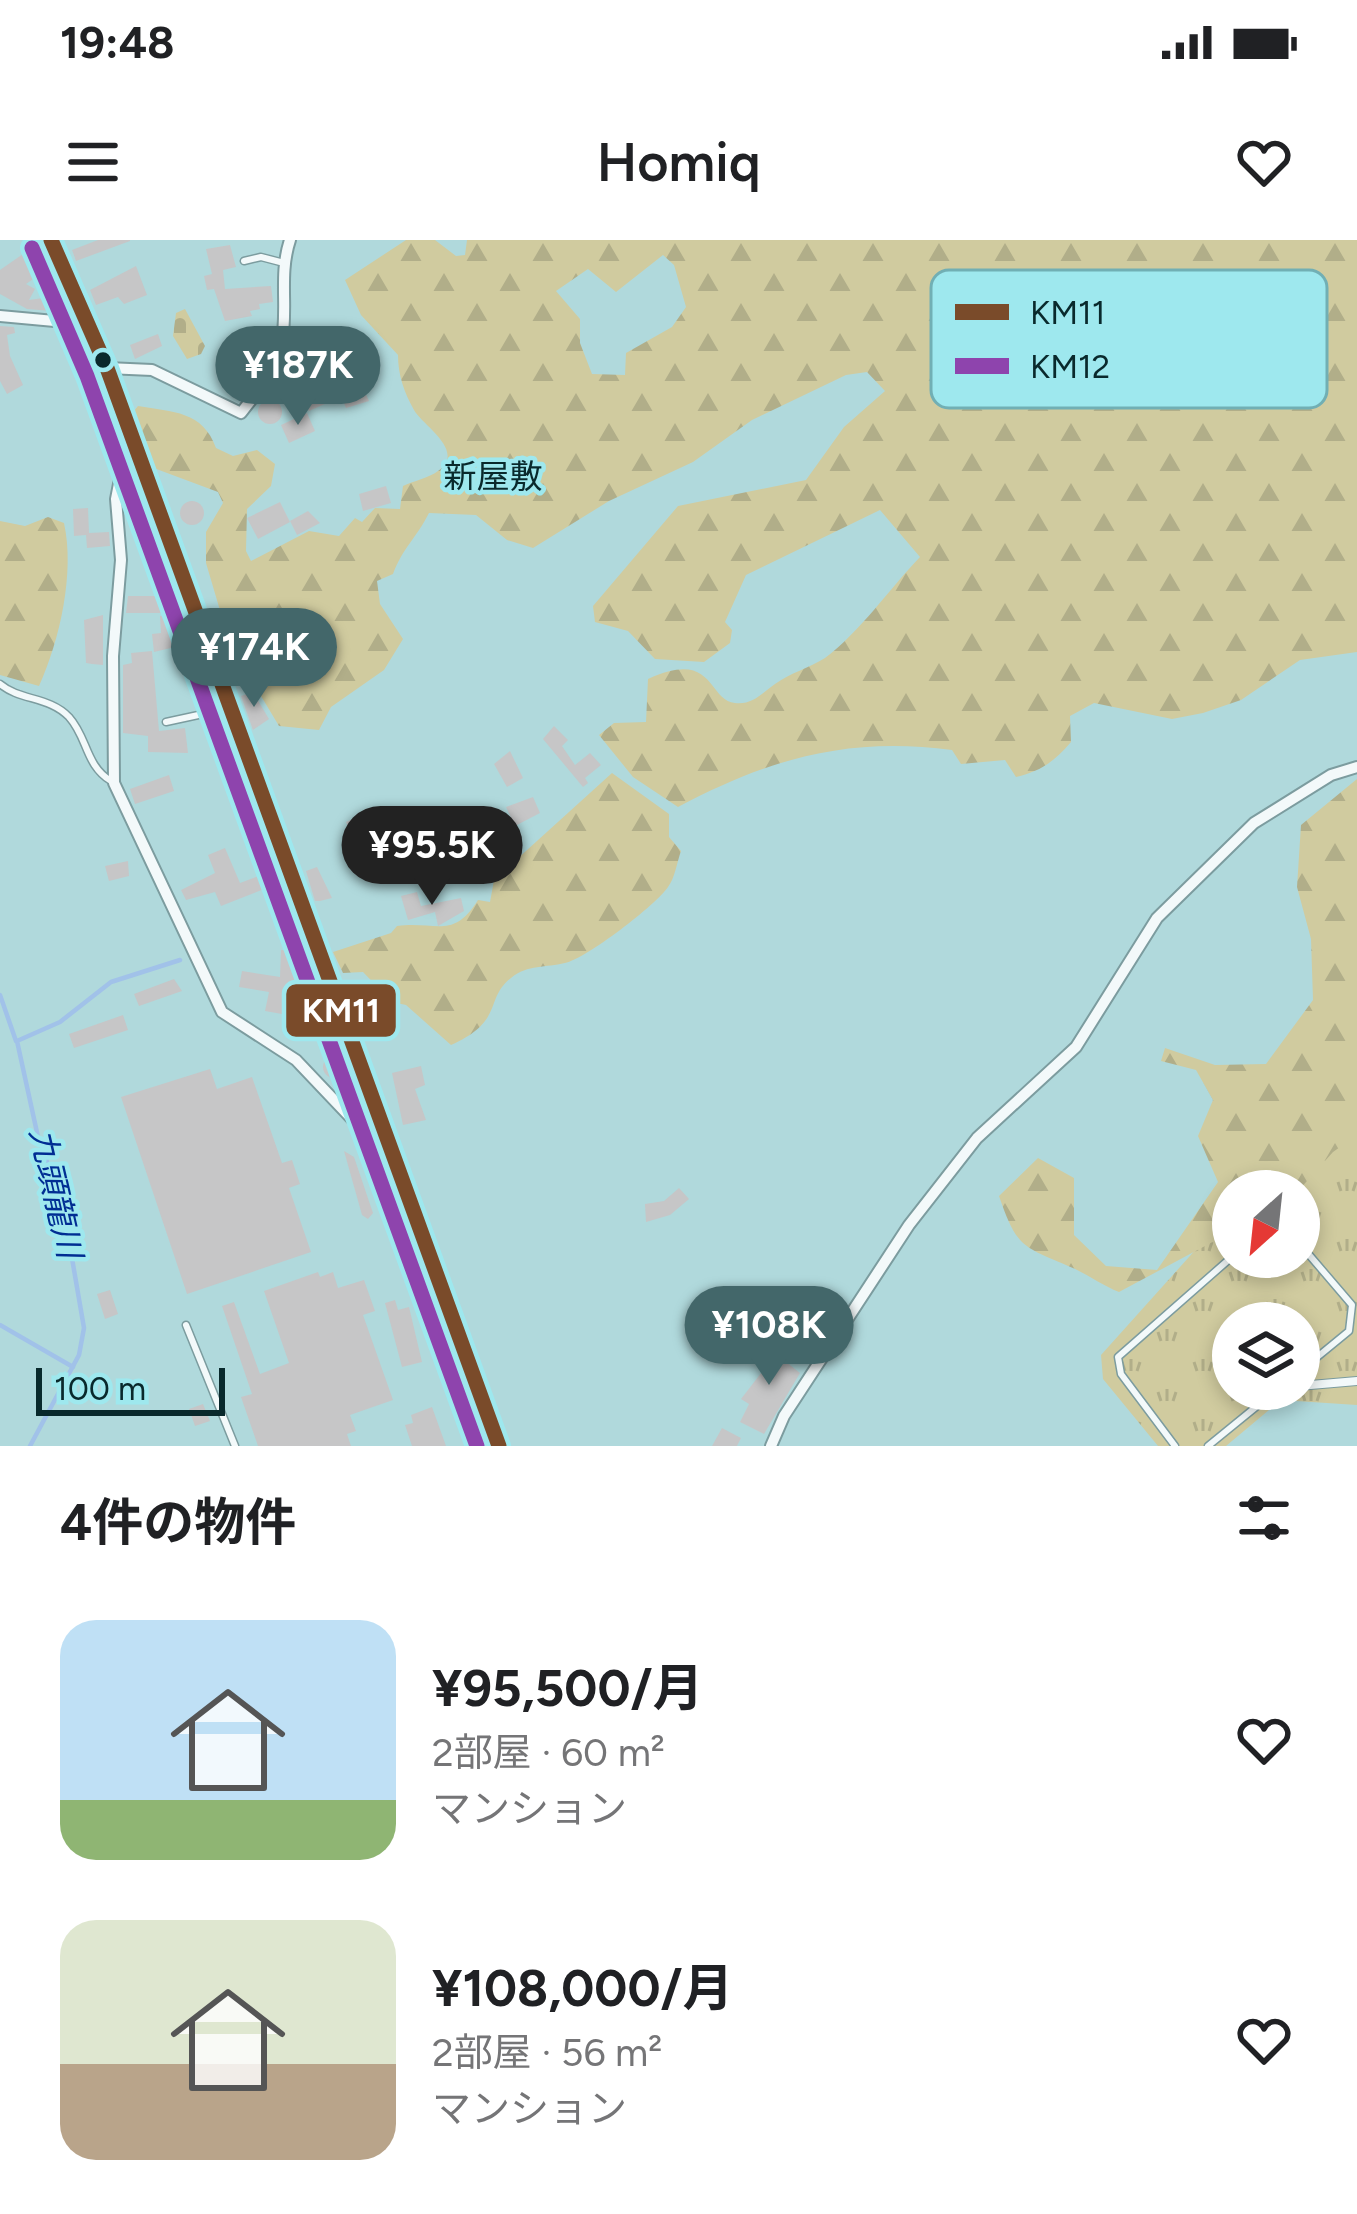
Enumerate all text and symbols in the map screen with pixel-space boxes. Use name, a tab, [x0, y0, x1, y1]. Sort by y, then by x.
text: 19:48	[60, 15, 175, 69]
icon: menu	[60, 129, 126, 195]
icon: heart	[1231, 129, 1297, 195]
text: Homiq	[597, 130, 760, 195]
legend	[931, 270, 1327, 408]
text: KM11	[1030, 293, 1105, 332]
pin: ¥187K	[214, 326, 382, 428]
text: ¥187K	[242, 341, 354, 388]
text: KM12	[1030, 347, 1110, 386]
unlabelled marker	[92, 349, 114, 371]
district label: 新屋敷	[444, 457, 543, 496]
pin: ¥174K	[170, 608, 338, 710]
text: ¥174K	[198, 623, 310, 670]
pin: ¥95.5K	[334, 806, 530, 908]
text: ¥95.5K	[369, 821, 495, 868]
line badge: KM11	[284, 982, 398, 1039]
text: KM11	[302, 991, 380, 1030]
water label: 九頭龍川	[22, 1124, 91, 1265]
north arrow	[1212, 1170, 1320, 1278]
map controls	[1212, 1170, 1320, 1410]
pin: ¥108K	[685, 1286, 853, 1388]
text: ¥108K	[712, 1301, 826, 1348]
button: layers	[1212, 1302, 1320, 1410]
scale bar	[36, 1362, 225, 1415]
text: 100 m	[54, 1369, 146, 1408]
icon: filters	[1231, 1485, 1297, 1551]
text: 4件の物件	[60, 1492, 296, 1553]
text: ¥95,500/月	[432, 1658, 703, 1719]
icon: home	[156, 1668, 300, 1812]
icon: heart	[1231, 1707, 1297, 1773]
text: 2部屋 · 60 m²	[432, 1729, 665, 1776]
text: マンション	[432, 1785, 627, 1832]
text: ¥108,000/月	[432, 1958, 733, 2019]
icon: home	[156, 1968, 300, 2112]
icon: heart	[1231, 2007, 1297, 2073]
text: 2部屋 · 56 m²	[432, 2029, 662, 2076]
text: マンション	[432, 2085, 627, 2132]

